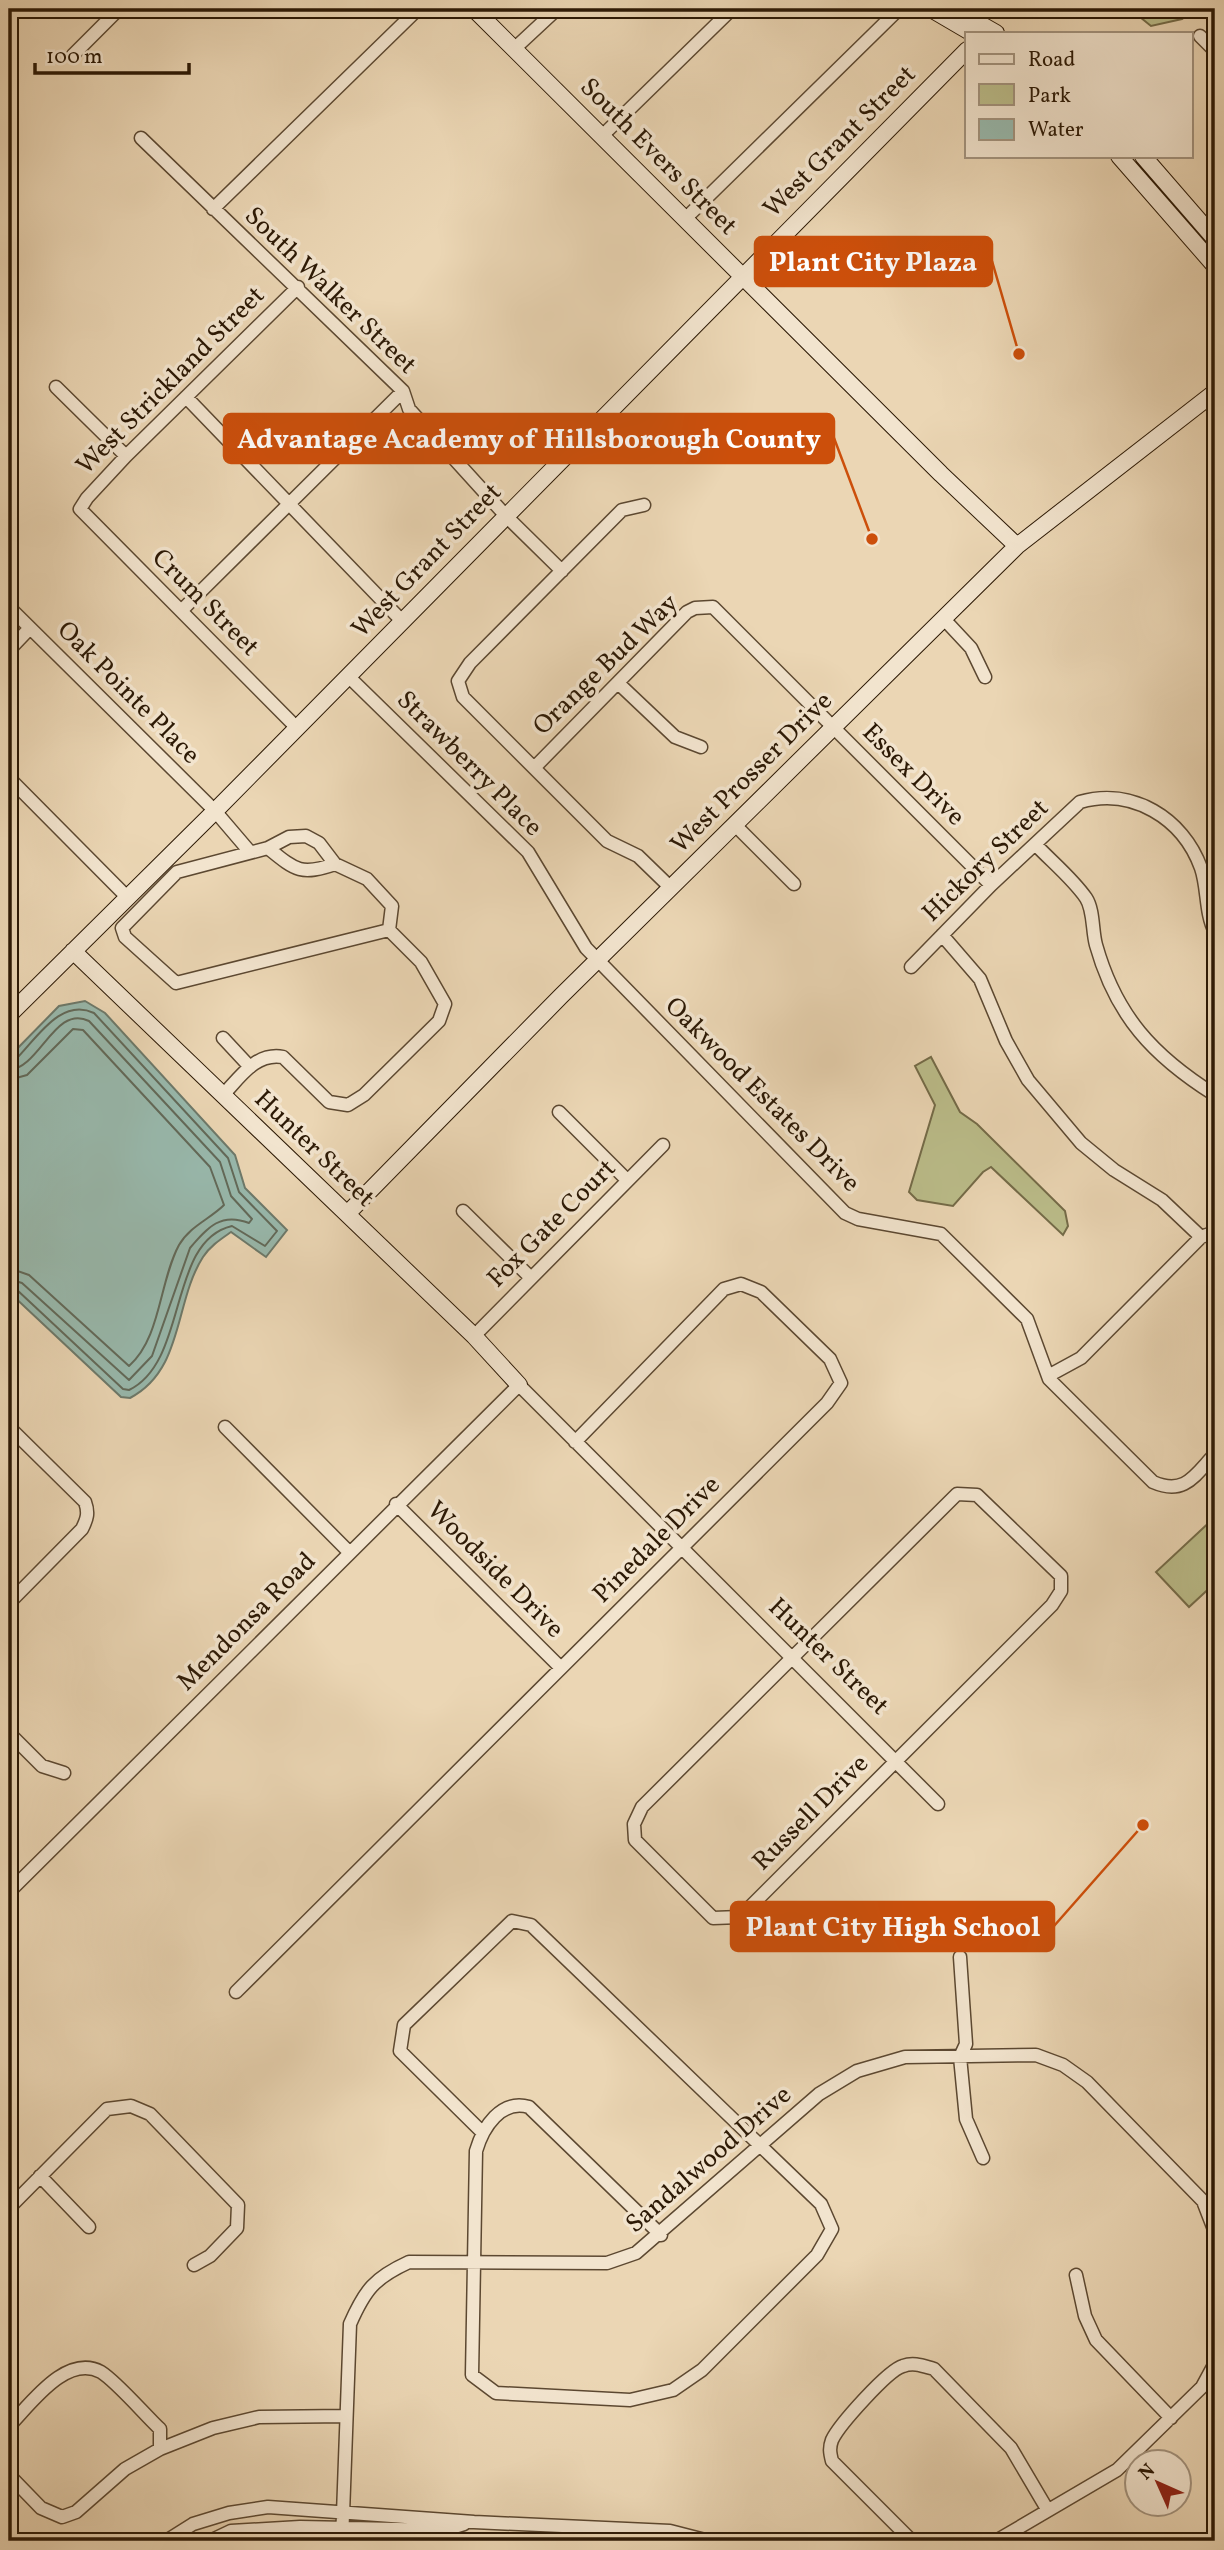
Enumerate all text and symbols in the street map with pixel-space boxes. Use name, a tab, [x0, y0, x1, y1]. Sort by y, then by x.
scale bar	[35, 32, 189, 76]
legend	[965, 32, 1192, 158]
text: 100 m	[46, 43, 103, 72]
text: Road	[1028, 46, 1075, 75]
street label: West Grant Street	[756, 58, 924, 226]
street label: South Evers Street	[571, 70, 745, 244]
text: Park	[1028, 82, 1071, 111]
text: Water	[1028, 116, 1084, 145]
street label: South Walker Street	[236, 199, 424, 383]
callout: Plant City Plaza	[755, 237, 992, 286]
text: Plant City Plaza	[769, 244, 977, 283]
street label: West Strickland Street	[69, 279, 273, 483]
callout: Advantage Academy of Hillsborough County	[224, 414, 834, 463]
text: Advantage Academy of Hillsborough County	[237, 421, 821, 460]
street label: West Grant Street	[344, 476, 510, 646]
street label: Crum Street	[143, 541, 267, 665]
street label: Orange Bud Way	[525, 586, 687, 744]
street label: Oak Pointe Place	[48, 613, 208, 773]
street label: Strawberry Place	[388, 683, 550, 845]
street label: West Prosser Drive	[663, 684, 841, 862]
street label: Essex Drive	[853, 715, 973, 835]
street label: Hickory Street	[915, 791, 1057, 931]
street label: Oakwood Estates Drive	[656, 989, 868, 1201]
street label: Hunter Street	[246, 1082, 382, 1216]
street label: Fox Gate Court	[480, 1152, 624, 1296]
street label: Pinedale Drive	[585, 1468, 729, 1612]
street label: Woodside Drive	[418, 1493, 572, 1647]
street label: Mendonsa Road	[169, 1544, 325, 1700]
street label: Hunter Street	[760, 1590, 896, 1724]
street label: Russell Drive	[745, 1747, 877, 1879]
callout: Plant City High School	[731, 1902, 1054, 1951]
text: Plant City High School	[746, 1909, 1040, 1948]
street label: Sandalwood Drive	[618, 2078, 800, 2242]
north arrow	[1122, 2448, 1192, 2518]
text: N	[1133, 2458, 1162, 2486]

